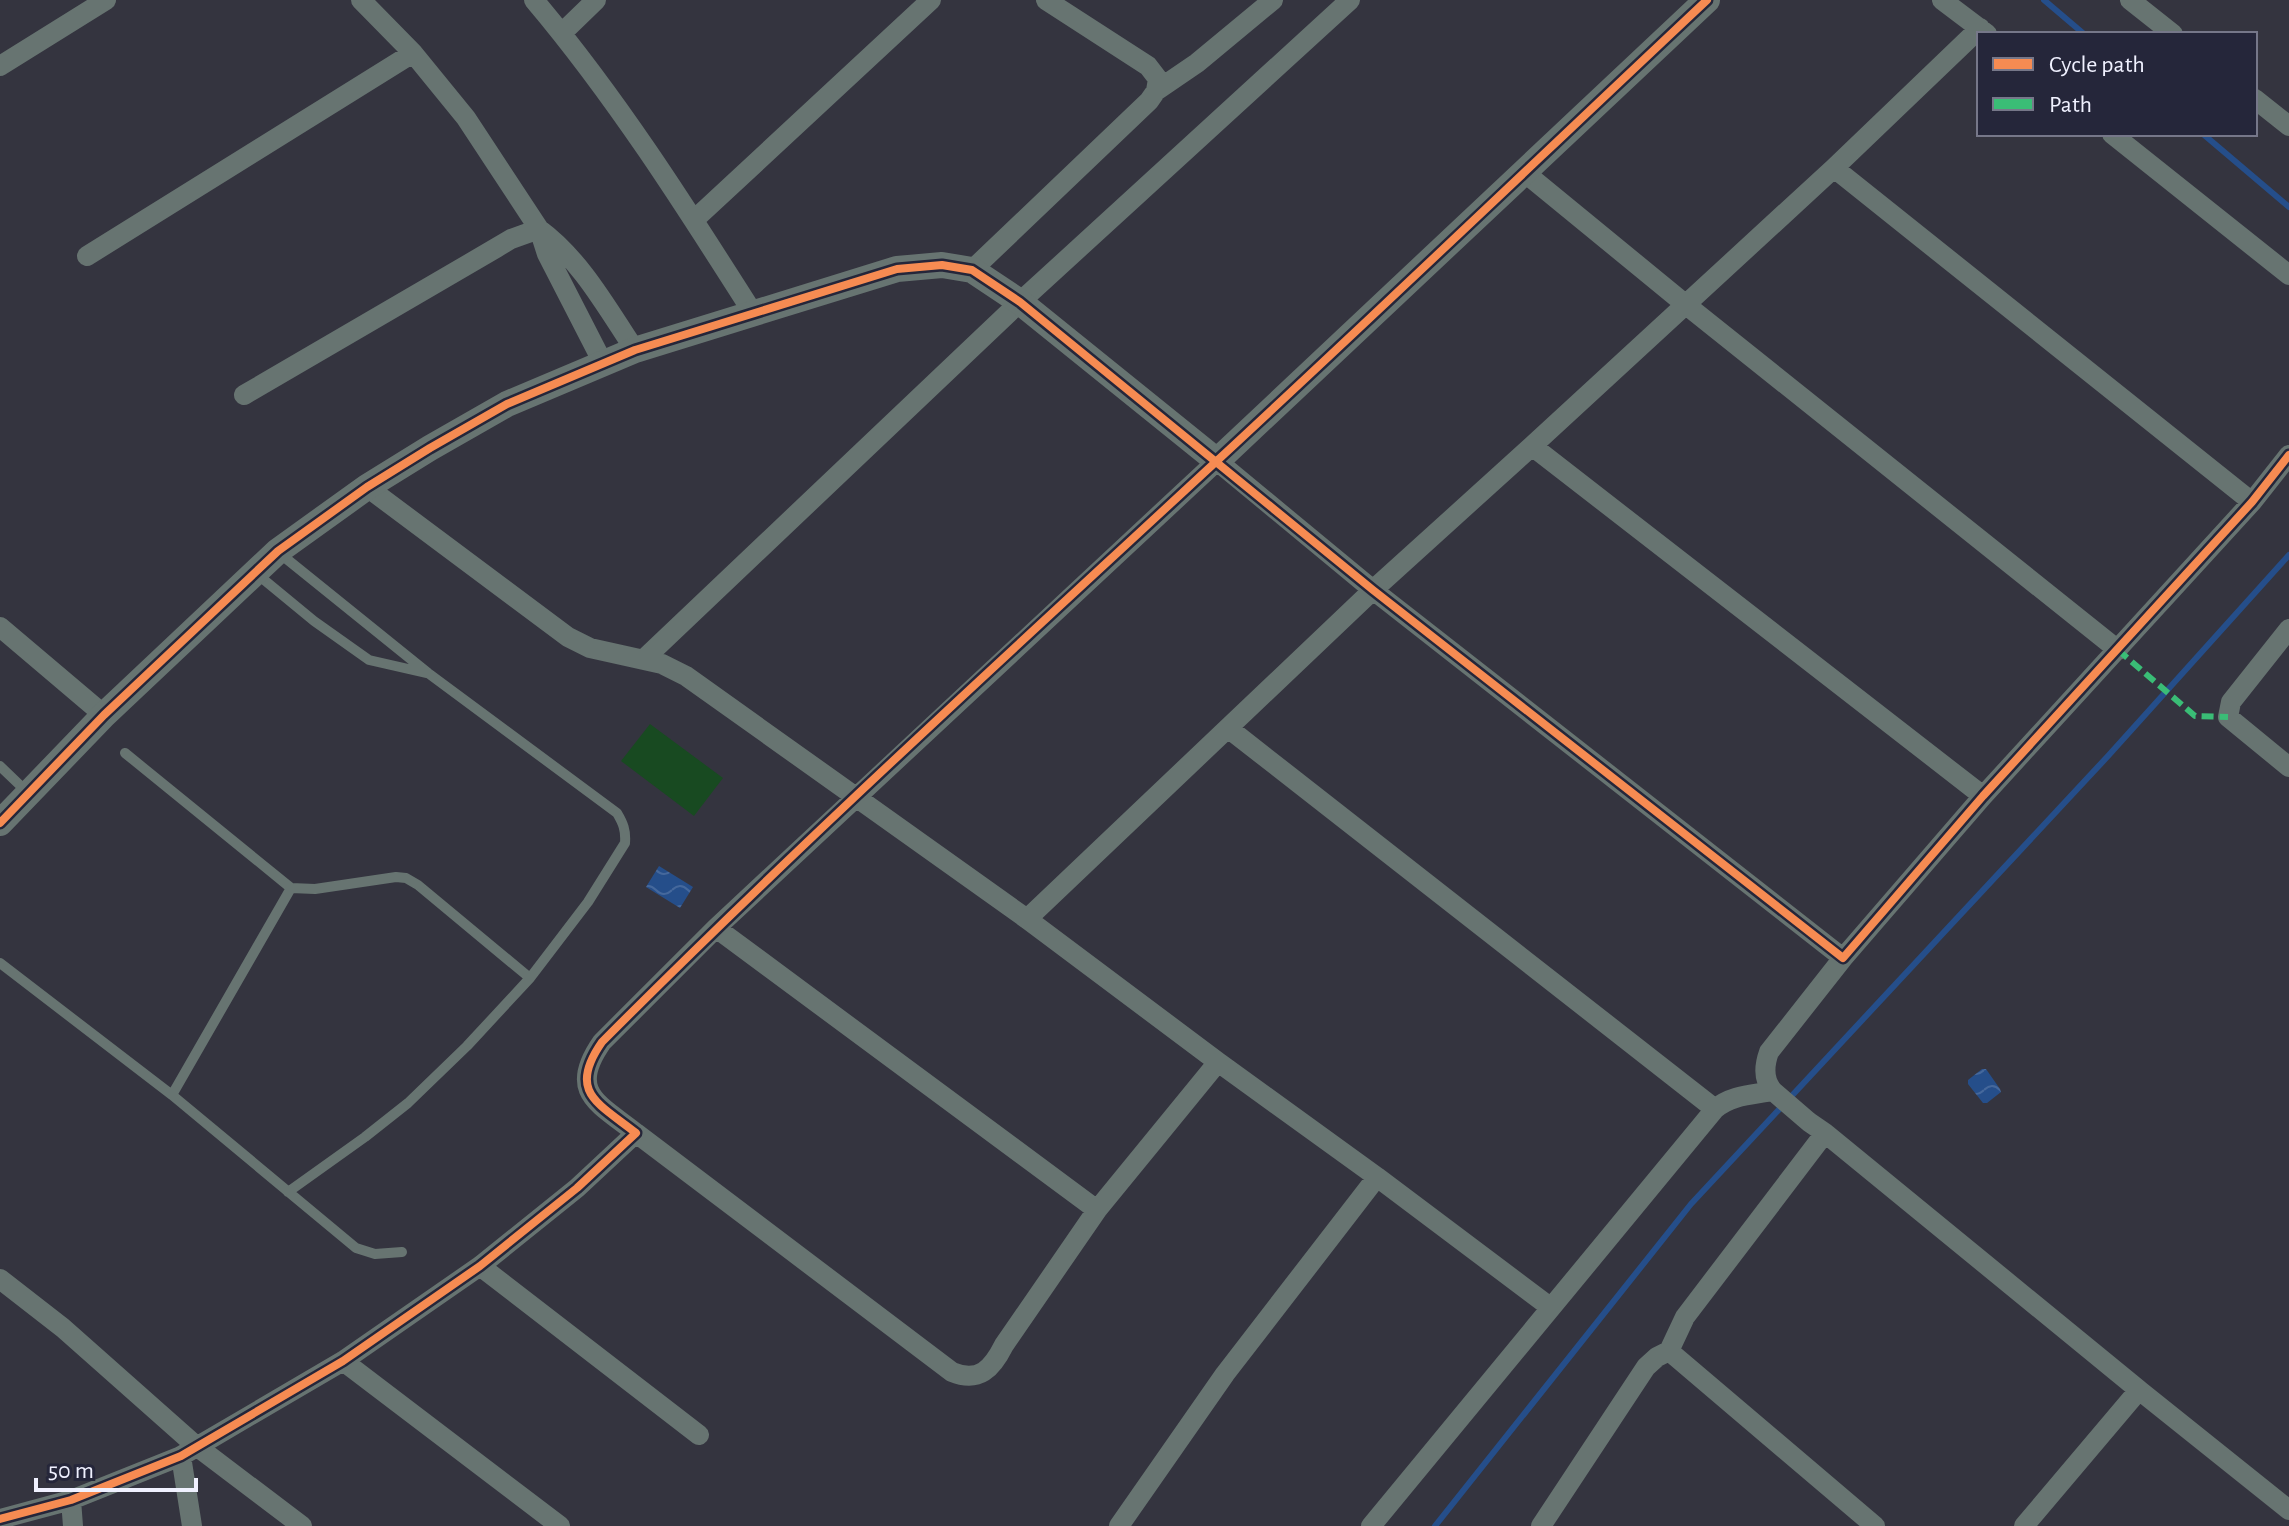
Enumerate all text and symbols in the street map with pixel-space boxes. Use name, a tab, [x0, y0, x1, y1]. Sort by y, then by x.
legend	[1977, 32, 2257, 136]
text: Cycle path	[2049, 53, 2145, 77]
text: Path	[2049, 93, 2092, 117]
scale bar	[36, 1442, 196, 1492]
text: 50 m	[48, 1459, 94, 1483]

